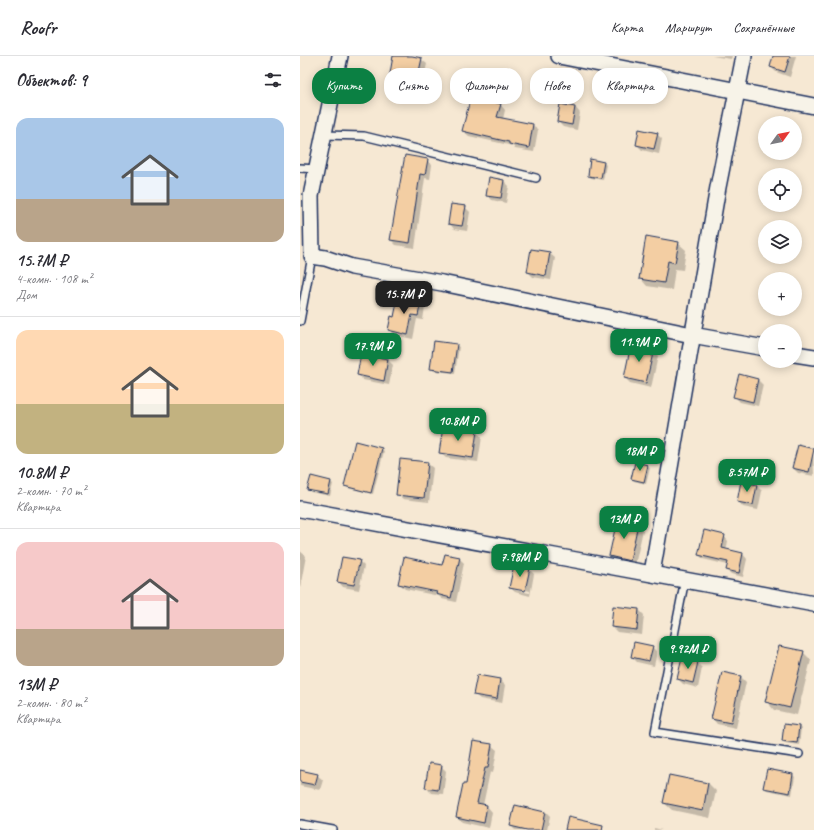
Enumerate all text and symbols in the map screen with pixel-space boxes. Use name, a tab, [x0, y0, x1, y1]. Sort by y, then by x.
text: Roofr	[20, 16, 56, 40]
text: Карта	[611, 19, 643, 36]
text: Маршрут	[665, 19, 711, 36]
text: Сохранённые	[733, 19, 794, 36]
chip: Купить	[312, 68, 376, 104]
chip: Снять	[384, 68, 442, 104]
chip: Фильтры	[450, 68, 522, 104]
chip: Новое	[530, 68, 584, 104]
chip: Квартира	[592, 68, 668, 104]
icon: filters	[262, 69, 284, 91]
text: Объектов: 9	[16, 70, 87, 91]
north arrow	[758, 116, 802, 160]
map controls	[758, 116, 802, 368]
icon: home	[114, 144, 186, 216]
button: locate	[758, 168, 802, 212]
button: layers	[758, 220, 802, 264]
text: 15.7M ₽	[16, 250, 67, 271]
text: 4-комн. · 108 m²	[16, 271, 92, 287]
button: +	[758, 272, 802, 316]
pin: 15.7M ₽	[367, 281, 441, 315]
text: 15.7M ₽	[384, 286, 424, 302]
text: Дом	[16, 287, 37, 303]
button: −	[758, 324, 802, 368]
pin: 11.9M ₽	[602, 329, 676, 363]
pin: 17.9M ₽	[336, 333, 410, 367]
text: 11.9M ₽	[619, 334, 659, 350]
text: 17.9M ₽	[353, 338, 393, 354]
icon: home	[114, 356, 186, 428]
pin: 10.8M ₽	[421, 408, 495, 442]
text: 10.8M ₽	[438, 413, 478, 429]
pin: 18M ₽	[612, 438, 668, 472]
text: 18M ₽	[624, 443, 656, 459]
pin: 8.57M ₽	[710, 459, 784, 493]
text: 10.8M ₽	[16, 462, 68, 483]
text: 8.57M ₽	[727, 464, 767, 480]
text: 2-комн. · 70 m²	[16, 483, 86, 499]
text: Квартира	[16, 499, 60, 515]
pin: 13M ₽	[596, 506, 652, 540]
text: 13M ₽	[608, 511, 640, 527]
pin: 7.98M ₽	[483, 544, 557, 578]
text: 7.98M ₽	[500, 549, 540, 565]
icon: home	[114, 568, 186, 640]
pin: 9.92M ₽	[651, 636, 725, 670]
text: 9.92M ₽	[668, 641, 708, 657]
text: 13M ₽	[16, 674, 57, 695]
text: 2-комн. · 80 m²	[16, 695, 86, 711]
text: Квартира	[16, 711, 60, 727]

